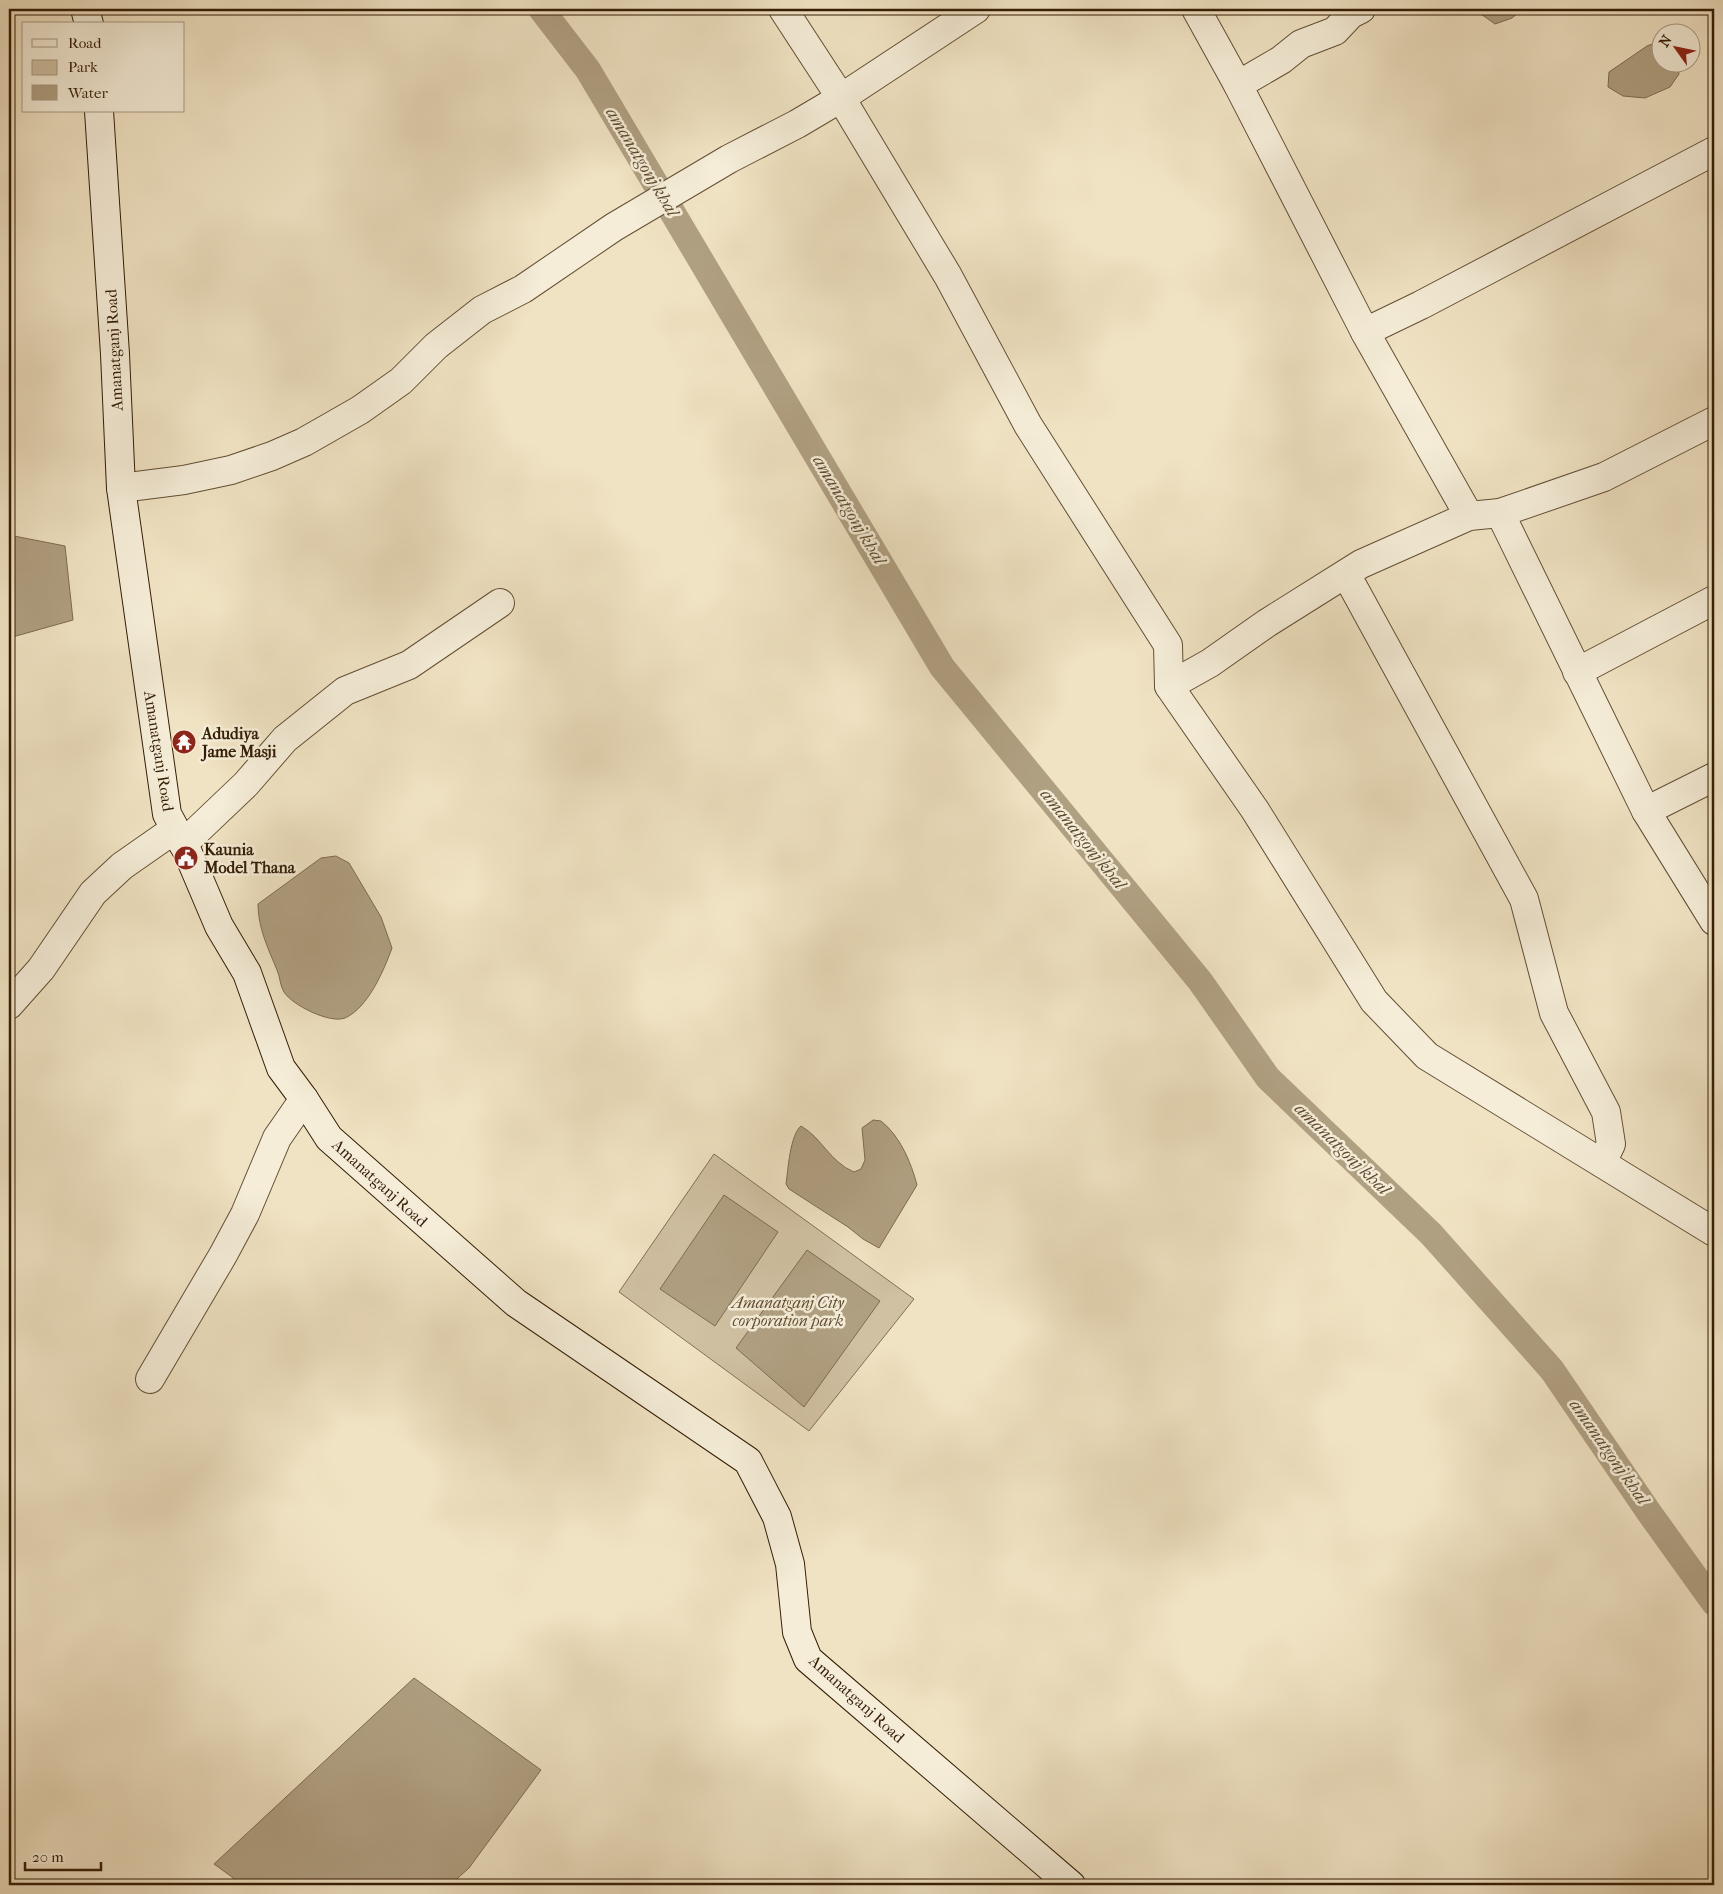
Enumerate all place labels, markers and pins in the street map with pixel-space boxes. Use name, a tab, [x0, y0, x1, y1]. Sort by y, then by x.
place label: Adudiya Jame Masji	[200, 724, 277, 762]
temple icon: Adudiya Jame Masji	[171, 729, 197, 755]
place label: Kaunia Model Thana	[203, 840, 296, 877]
public building icon: Kaunia Model Thana	[173, 845, 199, 871]

